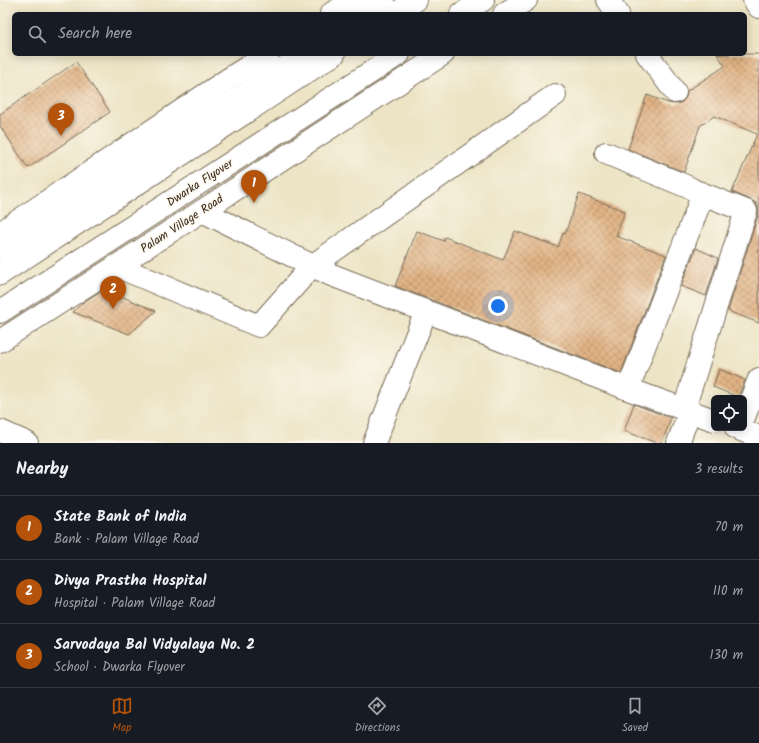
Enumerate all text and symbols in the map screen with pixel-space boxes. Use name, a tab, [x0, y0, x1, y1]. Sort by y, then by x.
search box	[12, 12, 747, 56]
text: Search here	[58, 22, 132, 46]
icon: search	[26, 23, 48, 45]
pin: 3	[48, 103, 74, 136]
street label: Dwarka Flyover	[163, 154, 238, 212]
pin: 1	[241, 170, 267, 203]
street label: Palam Village Road	[137, 189, 228, 258]
pin: 2	[100, 276, 126, 309]
your location	[488, 296, 508, 316]
map controls	[711, 395, 747, 431]
button: locate	[711, 395, 747, 431]
text: Nearby	[16, 456, 68, 483]
text: 3 results	[695, 459, 743, 480]
text: State Bank of India	[54, 505, 187, 529]
text: 1	[27, 517, 31, 538]
text: 70 m	[715, 517, 743, 538]
text: Bank · Palam Village Road	[54, 529, 199, 550]
text: Divya Prastha Hospital	[54, 569, 206, 593]
text: 2	[25, 581, 33, 602]
text: 110 m	[713, 581, 743, 602]
text: Hospital · Palam Village Road	[54, 593, 215, 614]
text: Sarvodaya Bal Vidyalaya No. 2	[54, 633, 255, 657]
text: 3	[25, 645, 33, 666]
text: 130 m	[709, 645, 743, 666]
text: School · Dwarka Flyover	[54, 657, 185, 678]
tab: Map	[111, 695, 133, 737]
tab: Directions	[355, 695, 400, 737]
tab: Saved	[622, 695, 648, 737]

